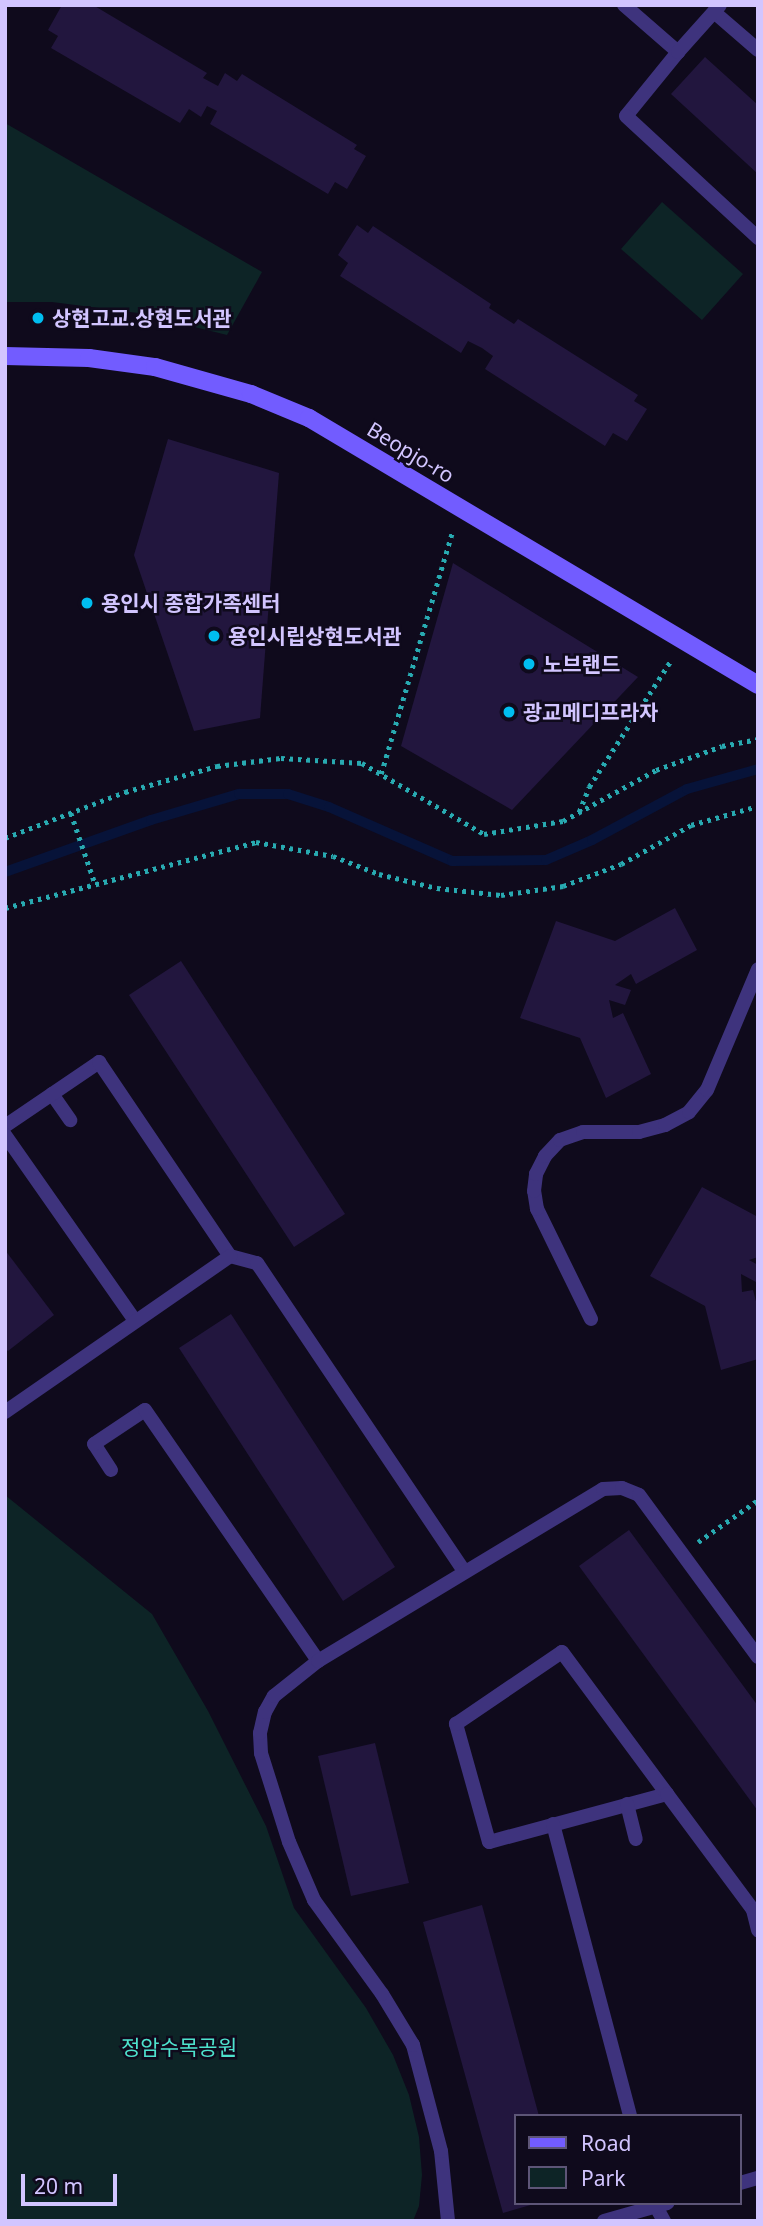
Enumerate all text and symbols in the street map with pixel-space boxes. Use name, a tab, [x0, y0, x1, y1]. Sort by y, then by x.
place label: 상현고교.상현도서관	[52, 305, 232, 331]
marker: 상현고교.상현도서관	[30, 310, 46, 326]
street label: Beopjo-ro	[363, 416, 459, 488]
place label: 용인시 종합가족센터	[101, 590, 280, 616]
marker: 용인시 종합가족센터	[79, 595, 95, 611]
place label: 용인시립상현도서관	[228, 623, 402, 649]
marker: 용인시립상현도서관	[206, 628, 222, 644]
place label: 노브랜드	[543, 651, 620, 677]
marker: 노브랜드	[521, 656, 537, 672]
place label: 광교메디프라자	[523, 699, 658, 725]
marker: 광교메디프라자	[501, 704, 517, 720]
park label: 정암수목공원	[121, 2034, 237, 2060]
legend	[514, 2114, 742, 2205]
text: Road	[581, 2129, 631, 2157]
scale bar	[24, 2160, 121, 2204]
text: Park	[581, 2164, 625, 2192]
text: 20 m	[34, 2172, 83, 2200]

